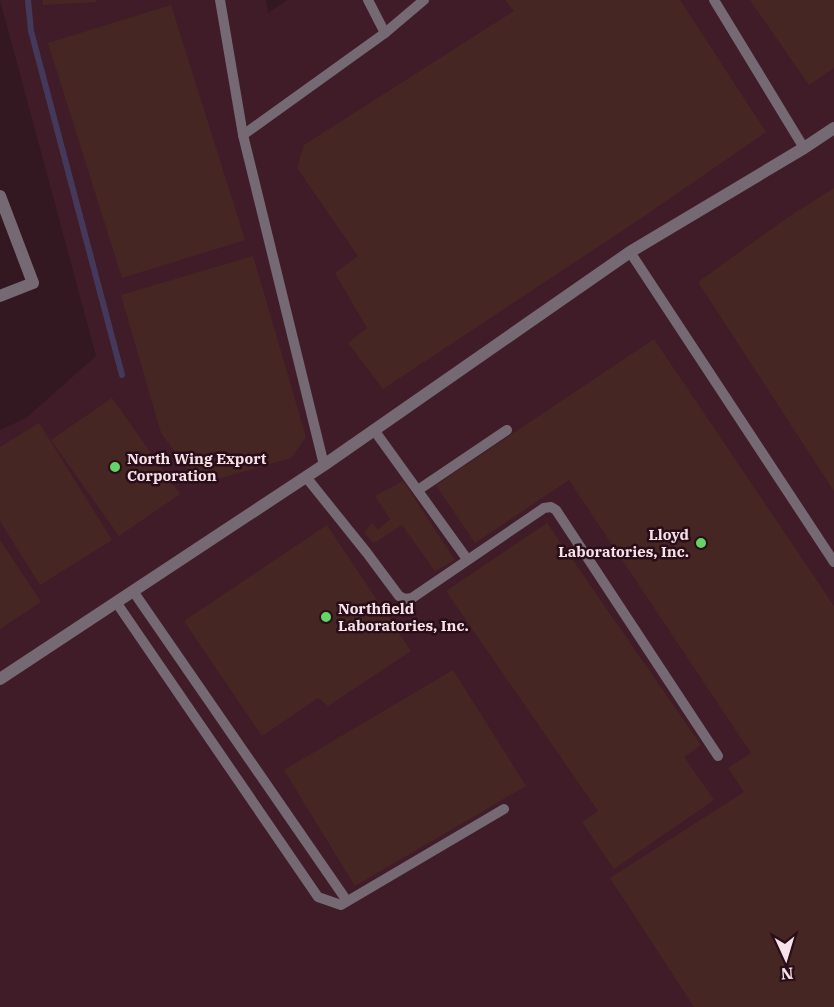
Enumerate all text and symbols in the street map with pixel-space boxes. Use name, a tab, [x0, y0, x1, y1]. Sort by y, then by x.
place label: North Wing Export Corporation	[127, 449, 267, 485]
marker: North Wing Export Corporation	[108, 460, 122, 474]
place label: Lloyd Laboratories, Inc.	[558, 525, 690, 561]
marker: Lloyd Laboratories, Inc.	[694, 536, 708, 550]
place label: Northfield Laboratories, Inc.	[338, 599, 469, 635]
marker: Northfield Laboratories, Inc.	[319, 610, 333, 624]
north arrow	[756, 929, 816, 989]
text: N	[780, 964, 794, 984]

